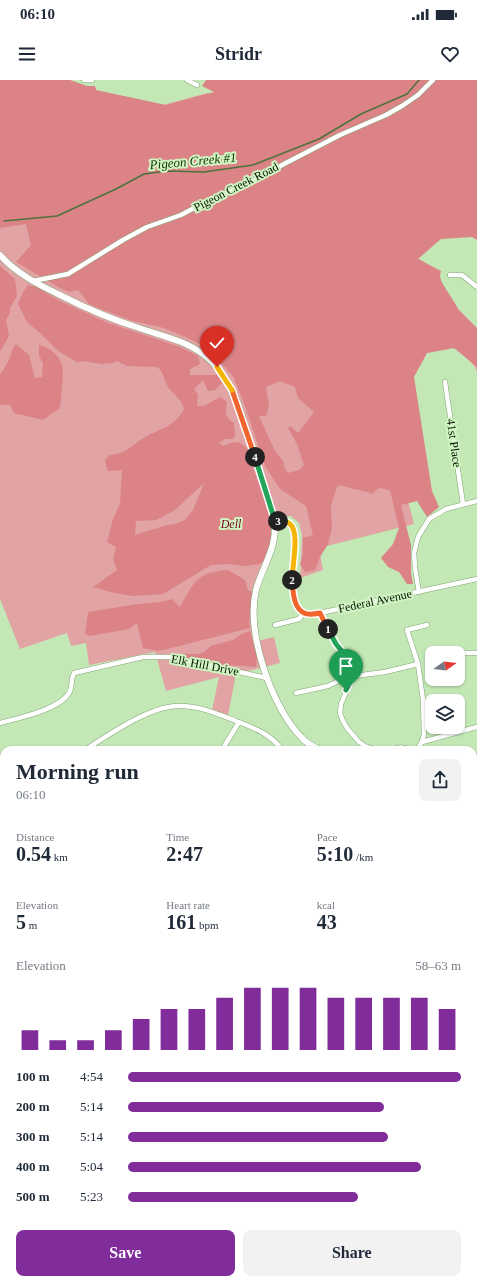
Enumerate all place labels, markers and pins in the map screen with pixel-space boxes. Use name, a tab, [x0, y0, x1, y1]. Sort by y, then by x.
pin	[200, 326, 234, 367]
pin: 4	[245, 447, 265, 467]
pin: 3	[268, 511, 288, 531]
pin: 2	[282, 570, 302, 590]
pin: 1	[318, 619, 338, 639]
pin	[329, 649, 363, 690]

